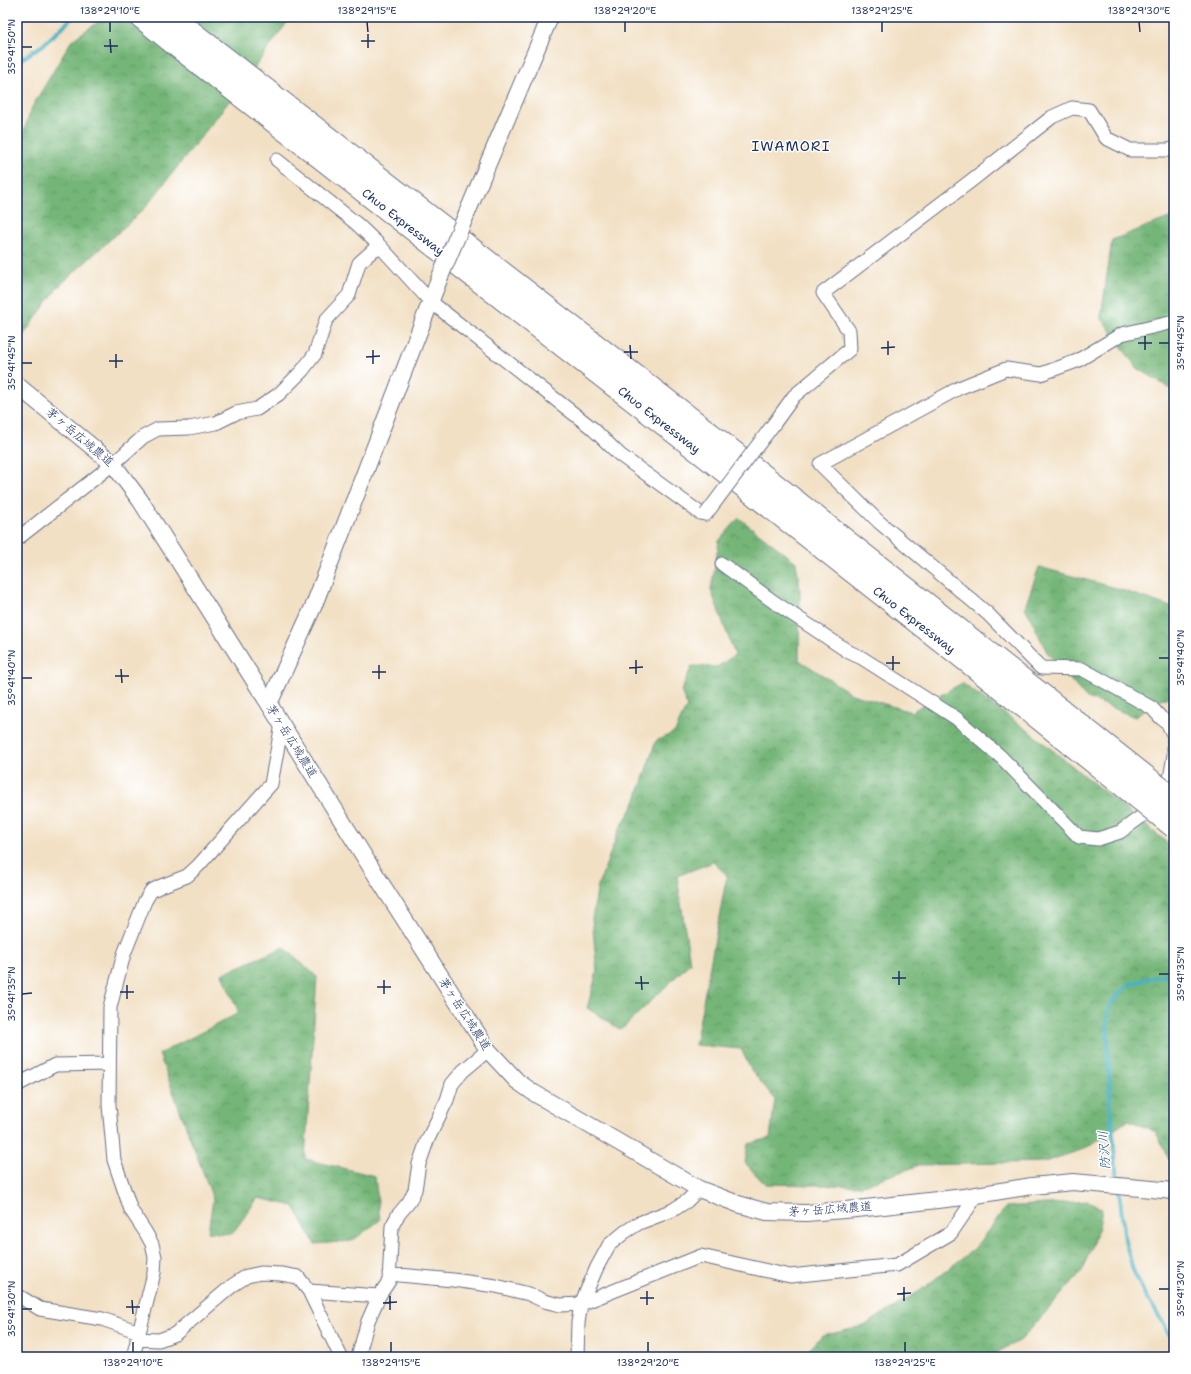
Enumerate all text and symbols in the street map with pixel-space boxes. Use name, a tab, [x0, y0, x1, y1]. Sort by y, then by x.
text: 138°29'10"E	[80, 4, 140, 17]
text: 138°29'15"E	[338, 4, 396, 17]
text: 138°29'20"E	[594, 4, 656, 17]
text: 138°29'25"E	[851, 4, 913, 17]
text: 138°29'30"E	[1108, 4, 1170, 17]
text: 35°41'50"N	[5, 19, 18, 75]
district label: IWAMORI	[752, 137, 830, 155]
street label: Chuo Expressway	[358, 185, 448, 259]
text: 35°41'45"N	[1174, 315, 1187, 371]
text: 35°41'45"N	[5, 335, 18, 391]
street label: Chuo Expressway	[614, 383, 704, 457]
street label: 茅ヶ岳広域農道	[43, 404, 117, 470]
street label: Chuo Expressway	[869, 583, 959, 657]
text: 35°41'40"N	[1174, 630, 1187, 686]
text: 35°41'40"N	[5, 650, 18, 706]
street label: 茅ヶ岳広域農道	[263, 701, 321, 781]
text: 35°41'35"N	[1174, 946, 1187, 1002]
text: 35°41'35"N	[5, 966, 18, 1022]
street label: 茅ヶ岳広域農道	[435, 974, 495, 1054]
water label: 防沢川	[1094, 1130, 1114, 1170]
street label: 茅ヶ岳広域農道	[788, 1198, 872, 1220]
text: 35°41'30"N	[1174, 1261, 1187, 1317]
text: 35°41'30"N	[5, 1281, 18, 1337]
text: 138°29'10"E	[103, 1356, 163, 1369]
text: 138°29'15"E	[362, 1356, 420, 1369]
text: 138°29'20"E	[617, 1356, 679, 1369]
text: 138°29'25"E	[874, 1356, 936, 1369]

